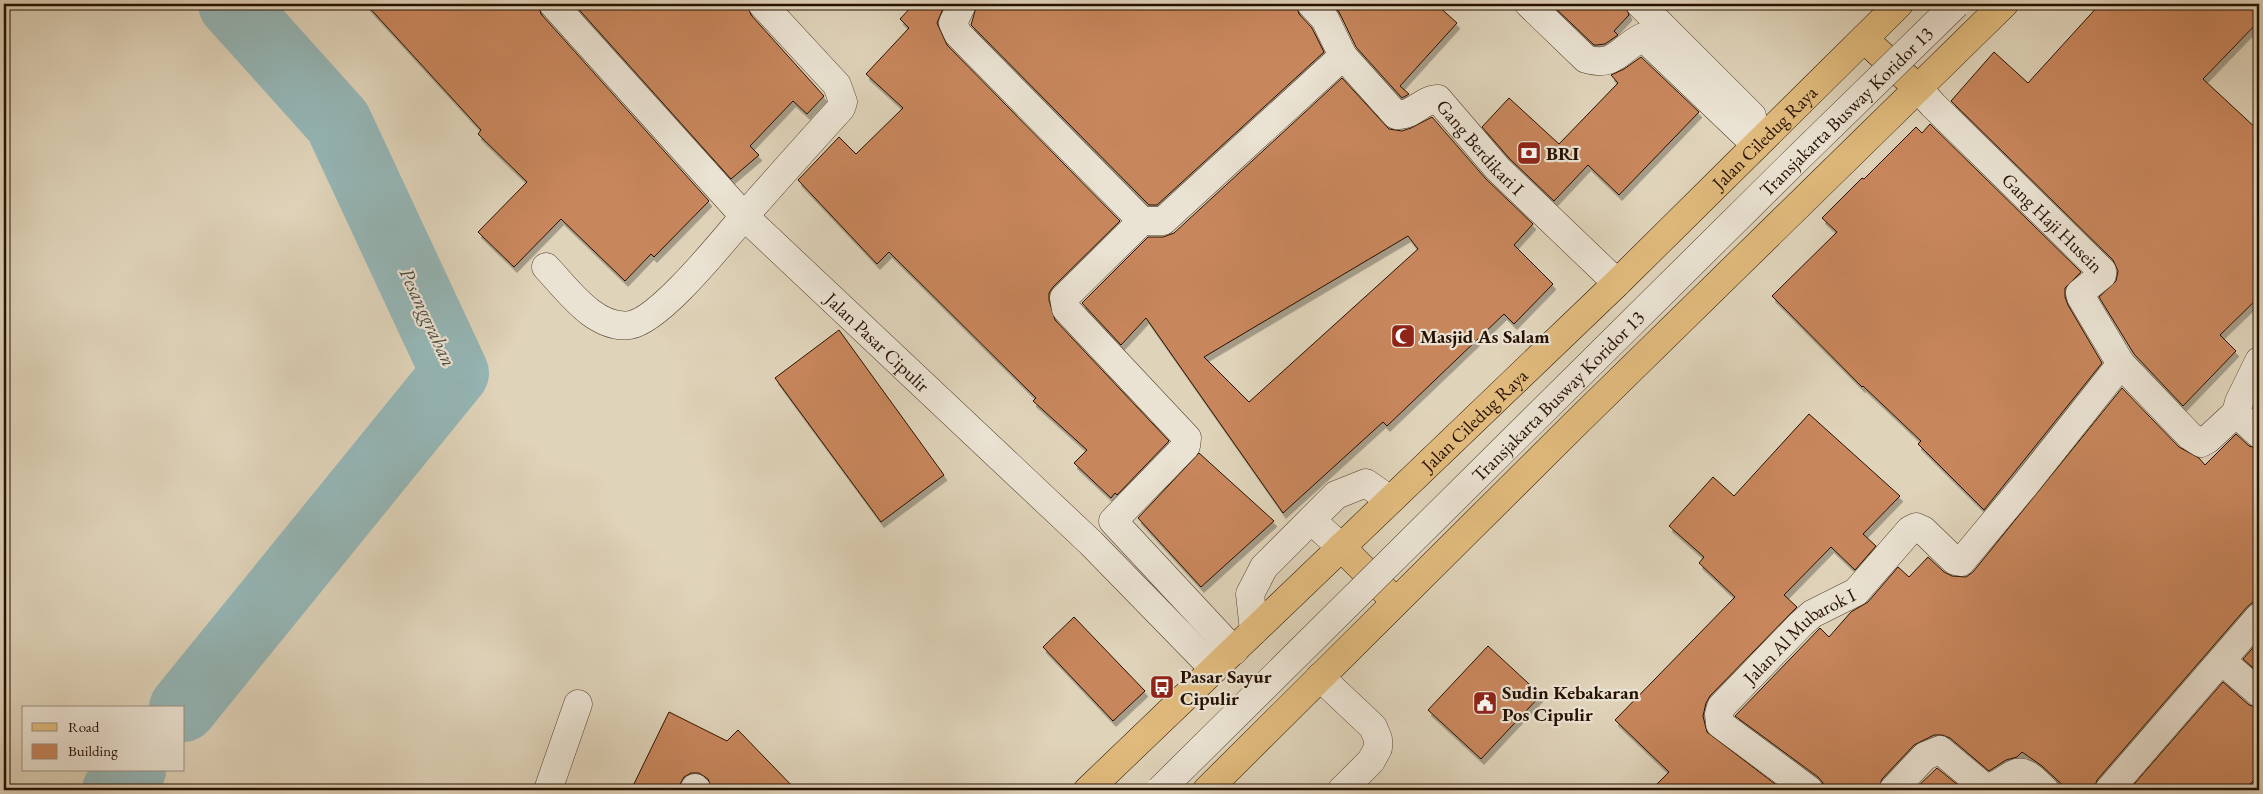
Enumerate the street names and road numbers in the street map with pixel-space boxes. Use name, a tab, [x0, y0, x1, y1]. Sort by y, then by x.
street label: Transjakarta Busway Koridor 13	[1754, 21, 1938, 202]
street label: Jalan Ciledug Raya	[1705, 79, 1823, 196]
street label: Gang Berdikari I	[1431, 94, 1530, 201]
street label: Gang Haji Husein	[1997, 167, 2109, 278]
street label: Jalan Pasar Cipulir	[819, 285, 936, 398]
street label: Transjakarta Busway Koridor 13	[1466, 305, 1650, 487]
street label: Jalan Ciledug Raya	[1414, 363, 1533, 478]
street label: Jalan Al Mubarok I	[1736, 582, 1860, 691]

